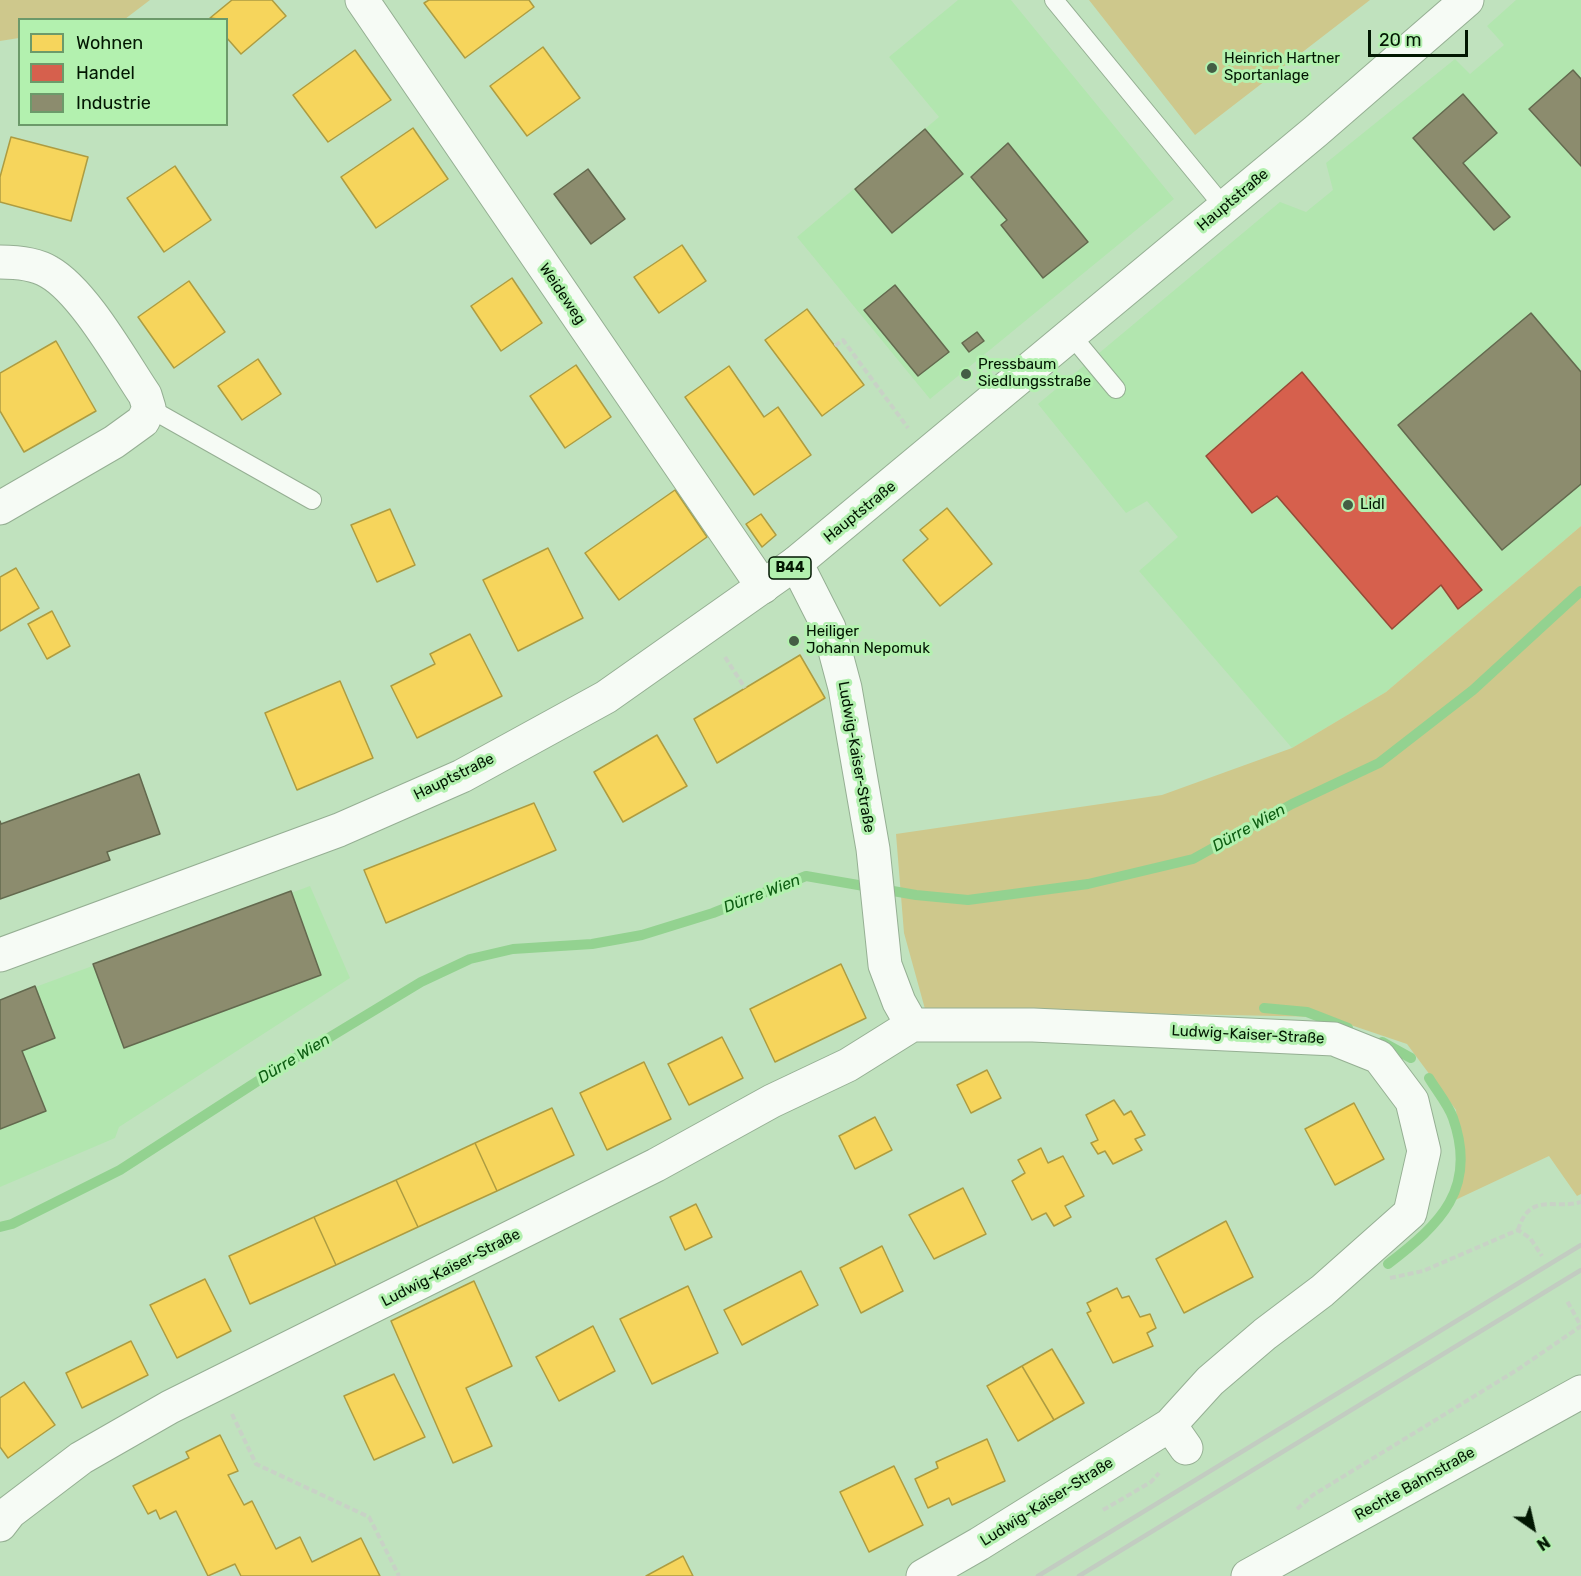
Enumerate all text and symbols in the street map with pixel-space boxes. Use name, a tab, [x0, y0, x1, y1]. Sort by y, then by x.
legend	[18, 18, 228, 126]
scale bar	[1371, 18, 1472, 56]
text: 20 m	[1379, 29, 1421, 51]
text: Wohnen	[76, 32, 143, 54]
place label: Heinrich Hartner Sportanlage	[1224, 50, 1340, 85]
marker: Heinrich Hartner Sportanlage	[1205, 61, 1219, 75]
text: Handel	[76, 62, 135, 84]
text: Industrie	[76, 92, 151, 114]
street label: Hauptstraße	[1194, 165, 1272, 235]
street label: Weideweg	[535, 260, 589, 328]
place label: Pressbaum Siedlungsstraße	[978, 356, 1091, 391]
marker: Pressbaum Siedlungsstraße	[959, 367, 973, 381]
street label: Hauptstraße	[820, 478, 900, 546]
place label: Lidl	[1360, 496, 1385, 514]
marker: Lidl	[1341, 498, 1355, 512]
road number: B44	[769, 557, 811, 579]
place label: Heiliger Johann Nepomuk	[806, 623, 930, 658]
marker: Heiliger Johann Nepomuk	[787, 634, 801, 648]
street label: Ludwig-Kaiser-Straße	[834, 680, 878, 834]
street label: Hauptstraße	[411, 750, 497, 804]
water label: Dürre Wien	[1209, 800, 1289, 856]
water label: Dürre Wien	[721, 871, 803, 917]
street label: Ludwig-Kaiser-Straße	[1171, 1022, 1325, 1048]
water label: Dürre Wien	[254, 1030, 334, 1088]
street label: Ludwig-Kaiser-Straße	[379, 1225, 523, 1311]
street label: Rechte Bahnstraße	[1352, 1444, 1478, 1524]
street label: Ludwig-Kaiser-Straße	[977, 1454, 1117, 1550]
north arrow	[1503, 1498, 1563, 1558]
text: N	[1533, 1532, 1553, 1554]

